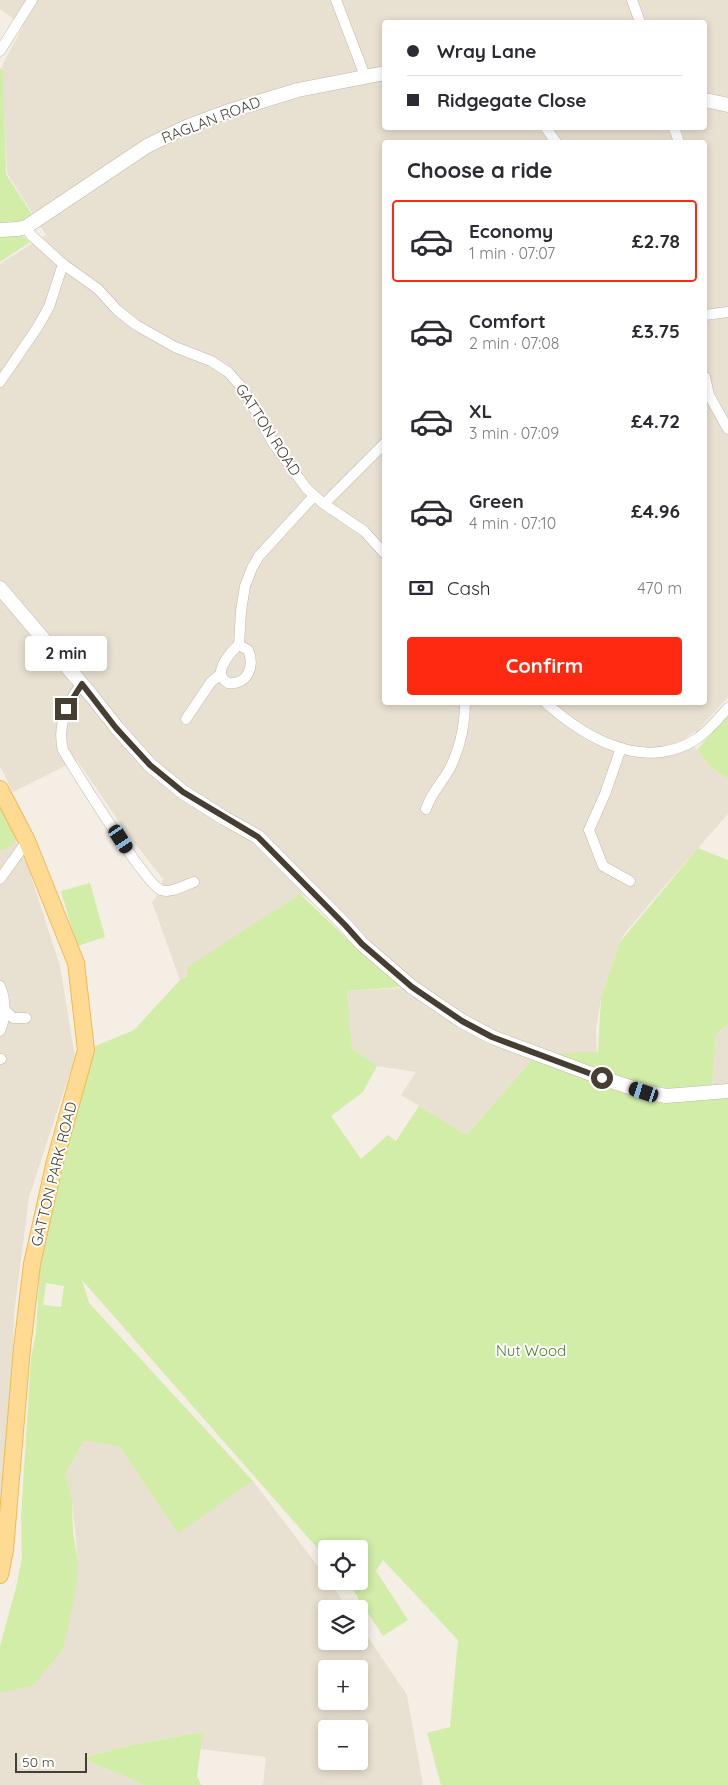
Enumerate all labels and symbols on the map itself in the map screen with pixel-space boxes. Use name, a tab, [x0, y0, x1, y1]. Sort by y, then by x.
street label: RAGLAN ROAD	[159, 92, 263, 147]
street label: GATTON ROAD	[232, 380, 305, 480]
callout: 2 min	[25, 636, 107, 672]
route end	[55, 698, 77, 720]
car	[106, 822, 135, 856]
route start	[591, 1067, 613, 1089]
car	[627, 1080, 660, 1104]
street label: GATTON PARK ROAD	[26, 1099, 81, 1248]
park label: Nut Wood	[496, 1341, 566, 1360]
scale bar	[15, 1750, 88, 1773]

